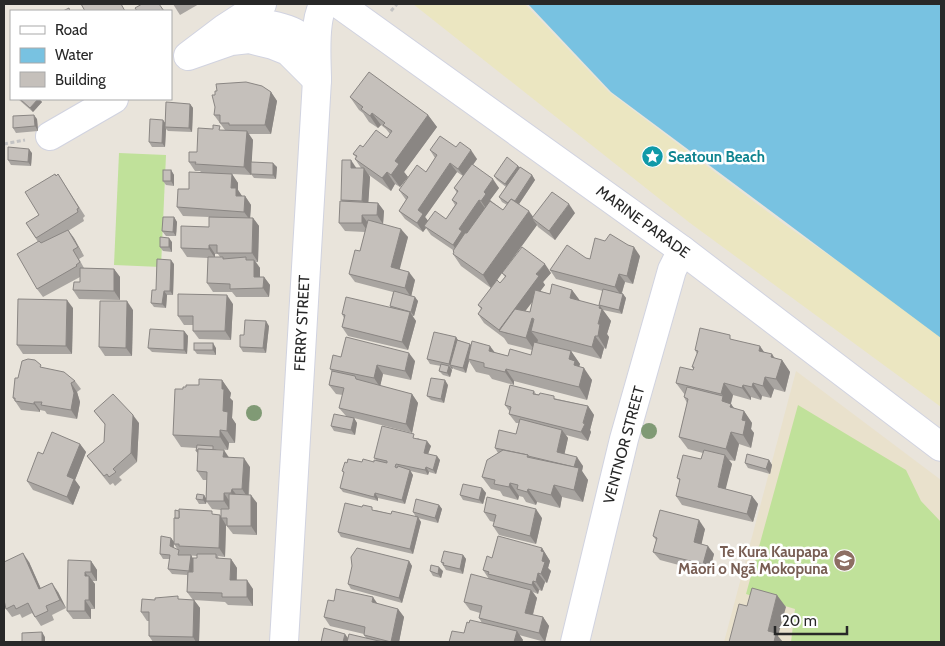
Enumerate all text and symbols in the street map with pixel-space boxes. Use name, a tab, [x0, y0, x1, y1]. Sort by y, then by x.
legend	[10, 10, 172, 100]
text: Road	[55, 21, 88, 39]
text: Water	[55, 46, 93, 64]
text: Building	[55, 71, 106, 89]
place icon: Seatoun Beach	[640, 145, 664, 169]
place label: Seatoun Beach	[668, 148, 765, 166]
street label: MARINE PARADE	[593, 182, 693, 262]
street label: FERRY STREET	[290, 274, 314, 372]
street label: VENTNOR STREET	[600, 384, 648, 506]
place label: Te Kura Kaupapa Māori o Ngā Mokopuna	[678, 543, 829, 578]
school or university icon: Te Kura Kaupapa Māori o Ngā Mokopuna	[832, 549, 856, 573]
scale bar	[775, 604, 848, 636]
text: 20 m	[782, 612, 817, 630]

